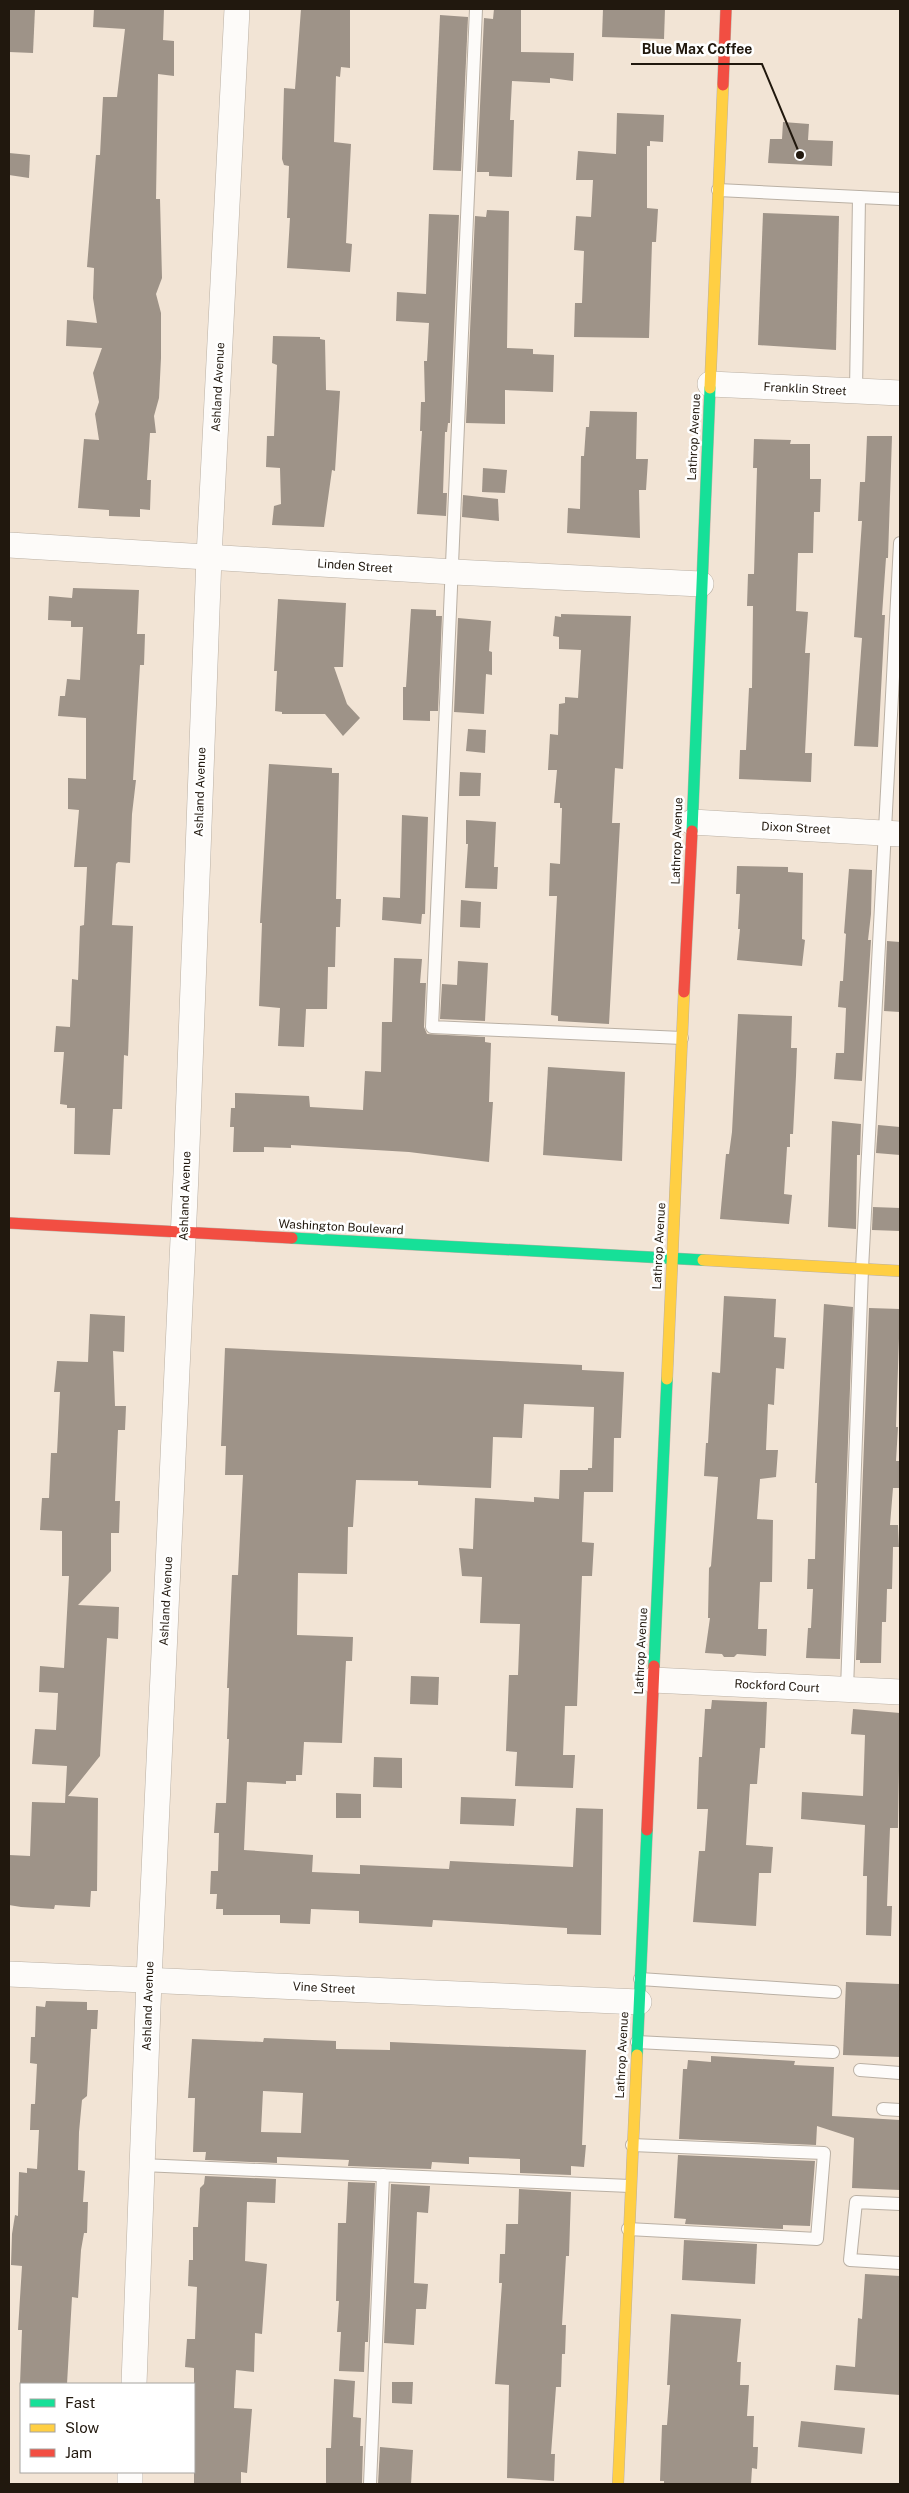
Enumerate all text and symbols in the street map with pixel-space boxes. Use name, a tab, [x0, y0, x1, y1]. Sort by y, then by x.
callout: Blue Max Coffee	[631, 35, 762, 64]
text: Blue Max Coffee	[642, 41, 752, 57]
street label: Ashland Avenue	[209, 342, 227, 432]
street label: Franklin Street	[763, 380, 847, 398]
street label: Lathrop Avenue	[685, 393, 703, 481]
street label: Linden Street	[317, 556, 394, 576]
street label: Ashland Avenue	[191, 747, 209, 837]
street label: Lathrop Avenue	[668, 797, 686, 885]
street label: Dixon Street	[761, 819, 831, 837]
street label: Ashland Avenue	[176, 1151, 194, 1241]
street label: Lathrop Avenue	[650, 1202, 668, 1290]
street label: Washington Boulevard	[278, 1217, 404, 1237]
street label: Ashland Avenue	[157, 1556, 175, 1646]
street label: Lathrop Avenue	[632, 1607, 650, 1695]
street label: Rockford Court	[734, 1677, 820, 1695]
street label: Ashland Avenue	[139, 1961, 157, 2051]
street label: Vine Street	[292, 1979, 356, 1997]
street label: Lathrop Avenue	[613, 2011, 631, 2099]
legend	[20, 2383, 195, 2473]
text: Fast	[65, 2394, 95, 2411]
text: Slow	[65, 2419, 100, 2436]
text: Jam	[65, 2444, 92, 2461]

